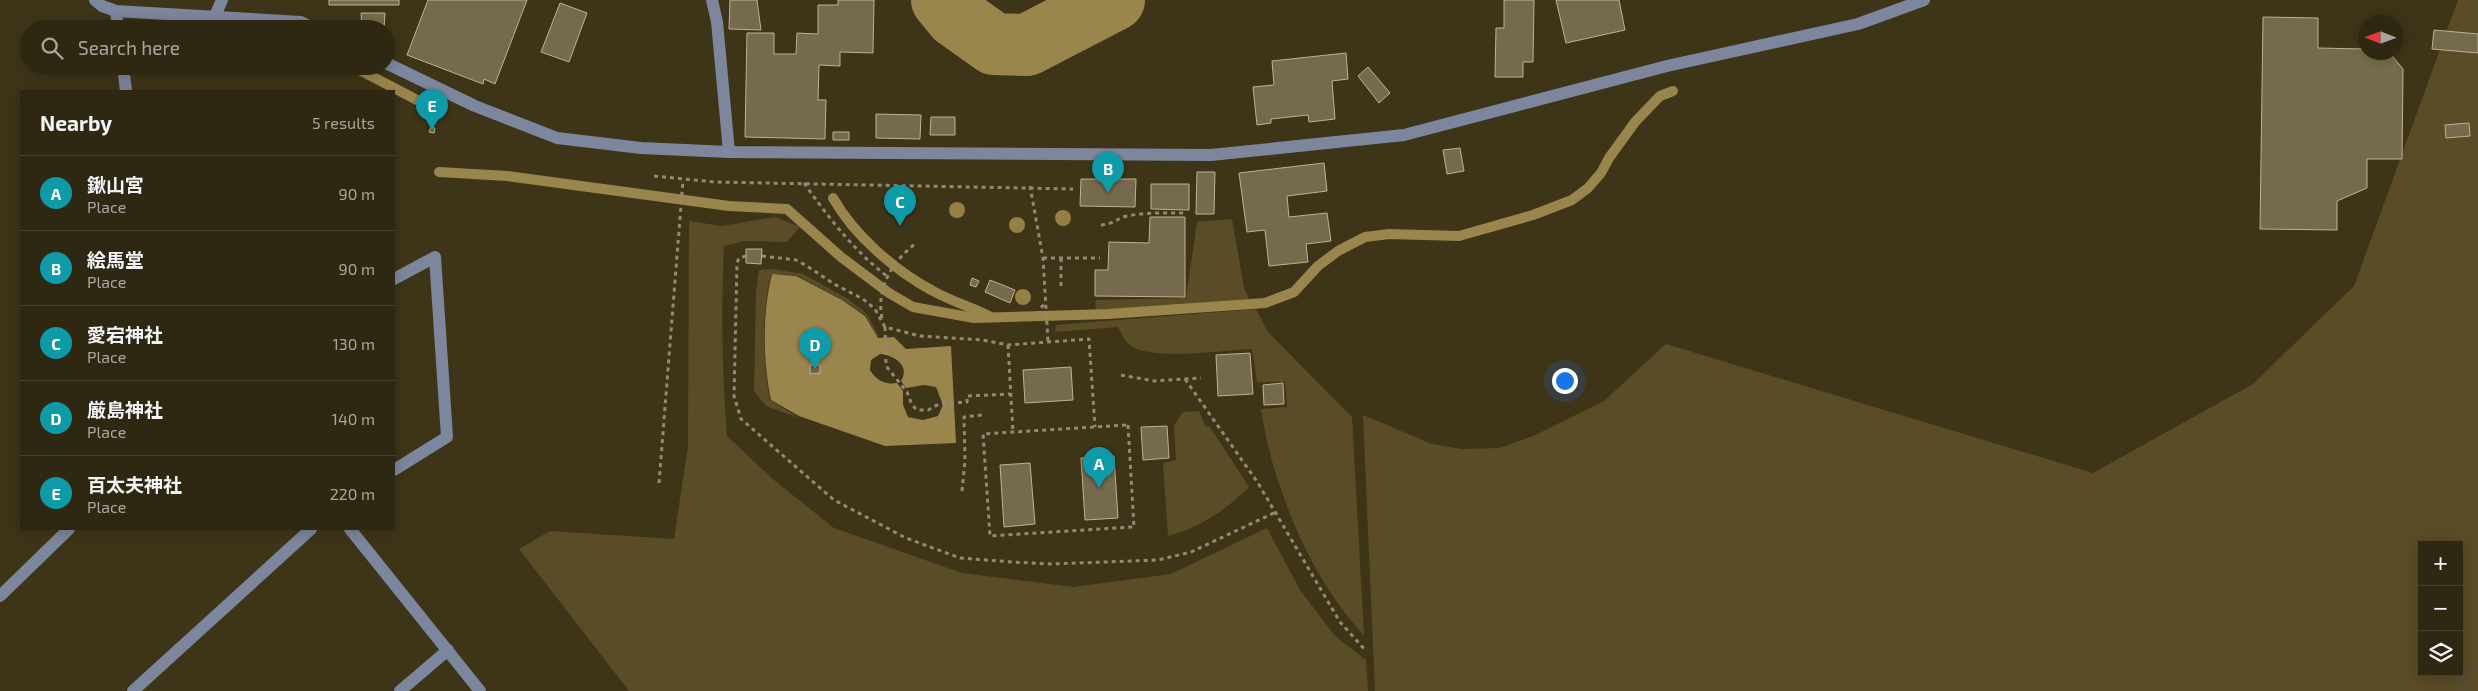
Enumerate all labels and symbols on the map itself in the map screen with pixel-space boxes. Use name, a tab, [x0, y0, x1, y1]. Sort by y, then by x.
north arrow	[2358, 15, 2403, 60]
pin: E	[416, 89, 448, 130]
pin: B	[1092, 152, 1124, 193]
pin: C	[884, 185, 916, 226]
pin: D	[799, 328, 831, 369]
your location	[1552, 368, 1578, 394]
pin: A	[1083, 447, 1115, 488]

